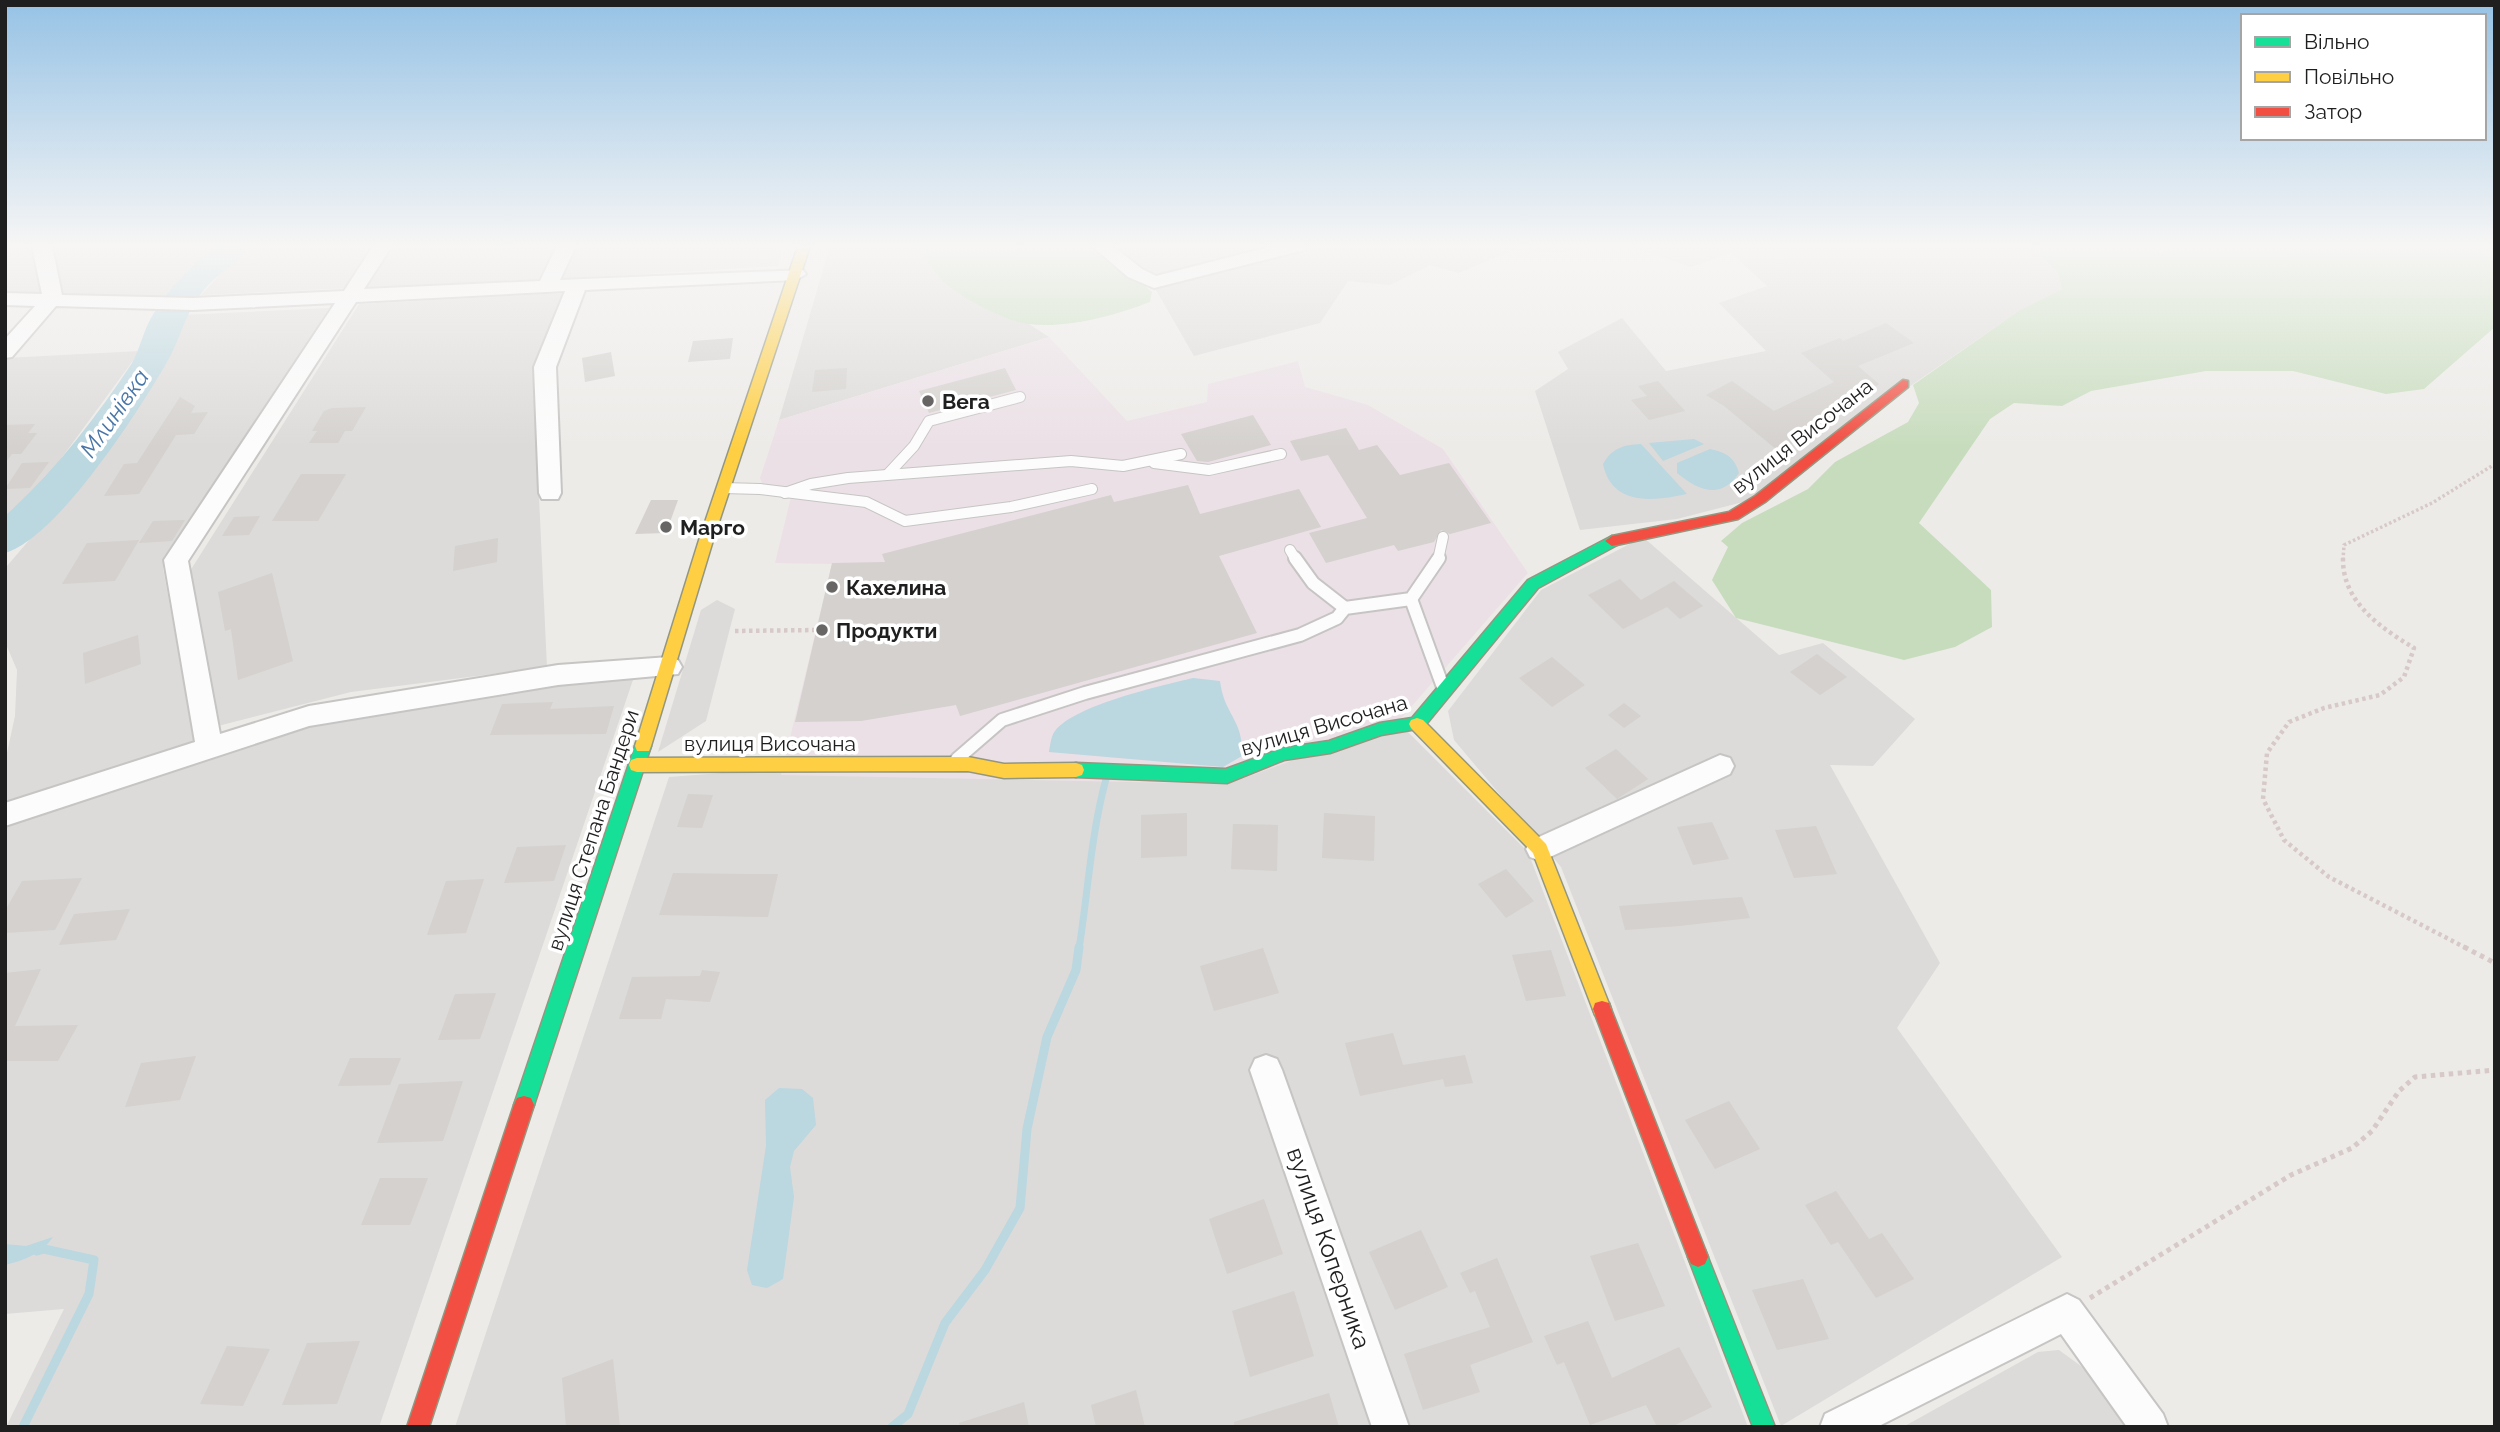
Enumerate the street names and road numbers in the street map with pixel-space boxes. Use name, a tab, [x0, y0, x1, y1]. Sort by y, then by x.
street label: вулиця Височана	[1727, 373, 1877, 499]
street label: вулиця Височана	[1238, 689, 1410, 761]
street label: вулиця Степана Бандери	[542, 706, 644, 954]
street label: вулиця Височана	[684, 731, 856, 756]
street label: вулиця Коперника	[1281, 1143, 1377, 1353]

